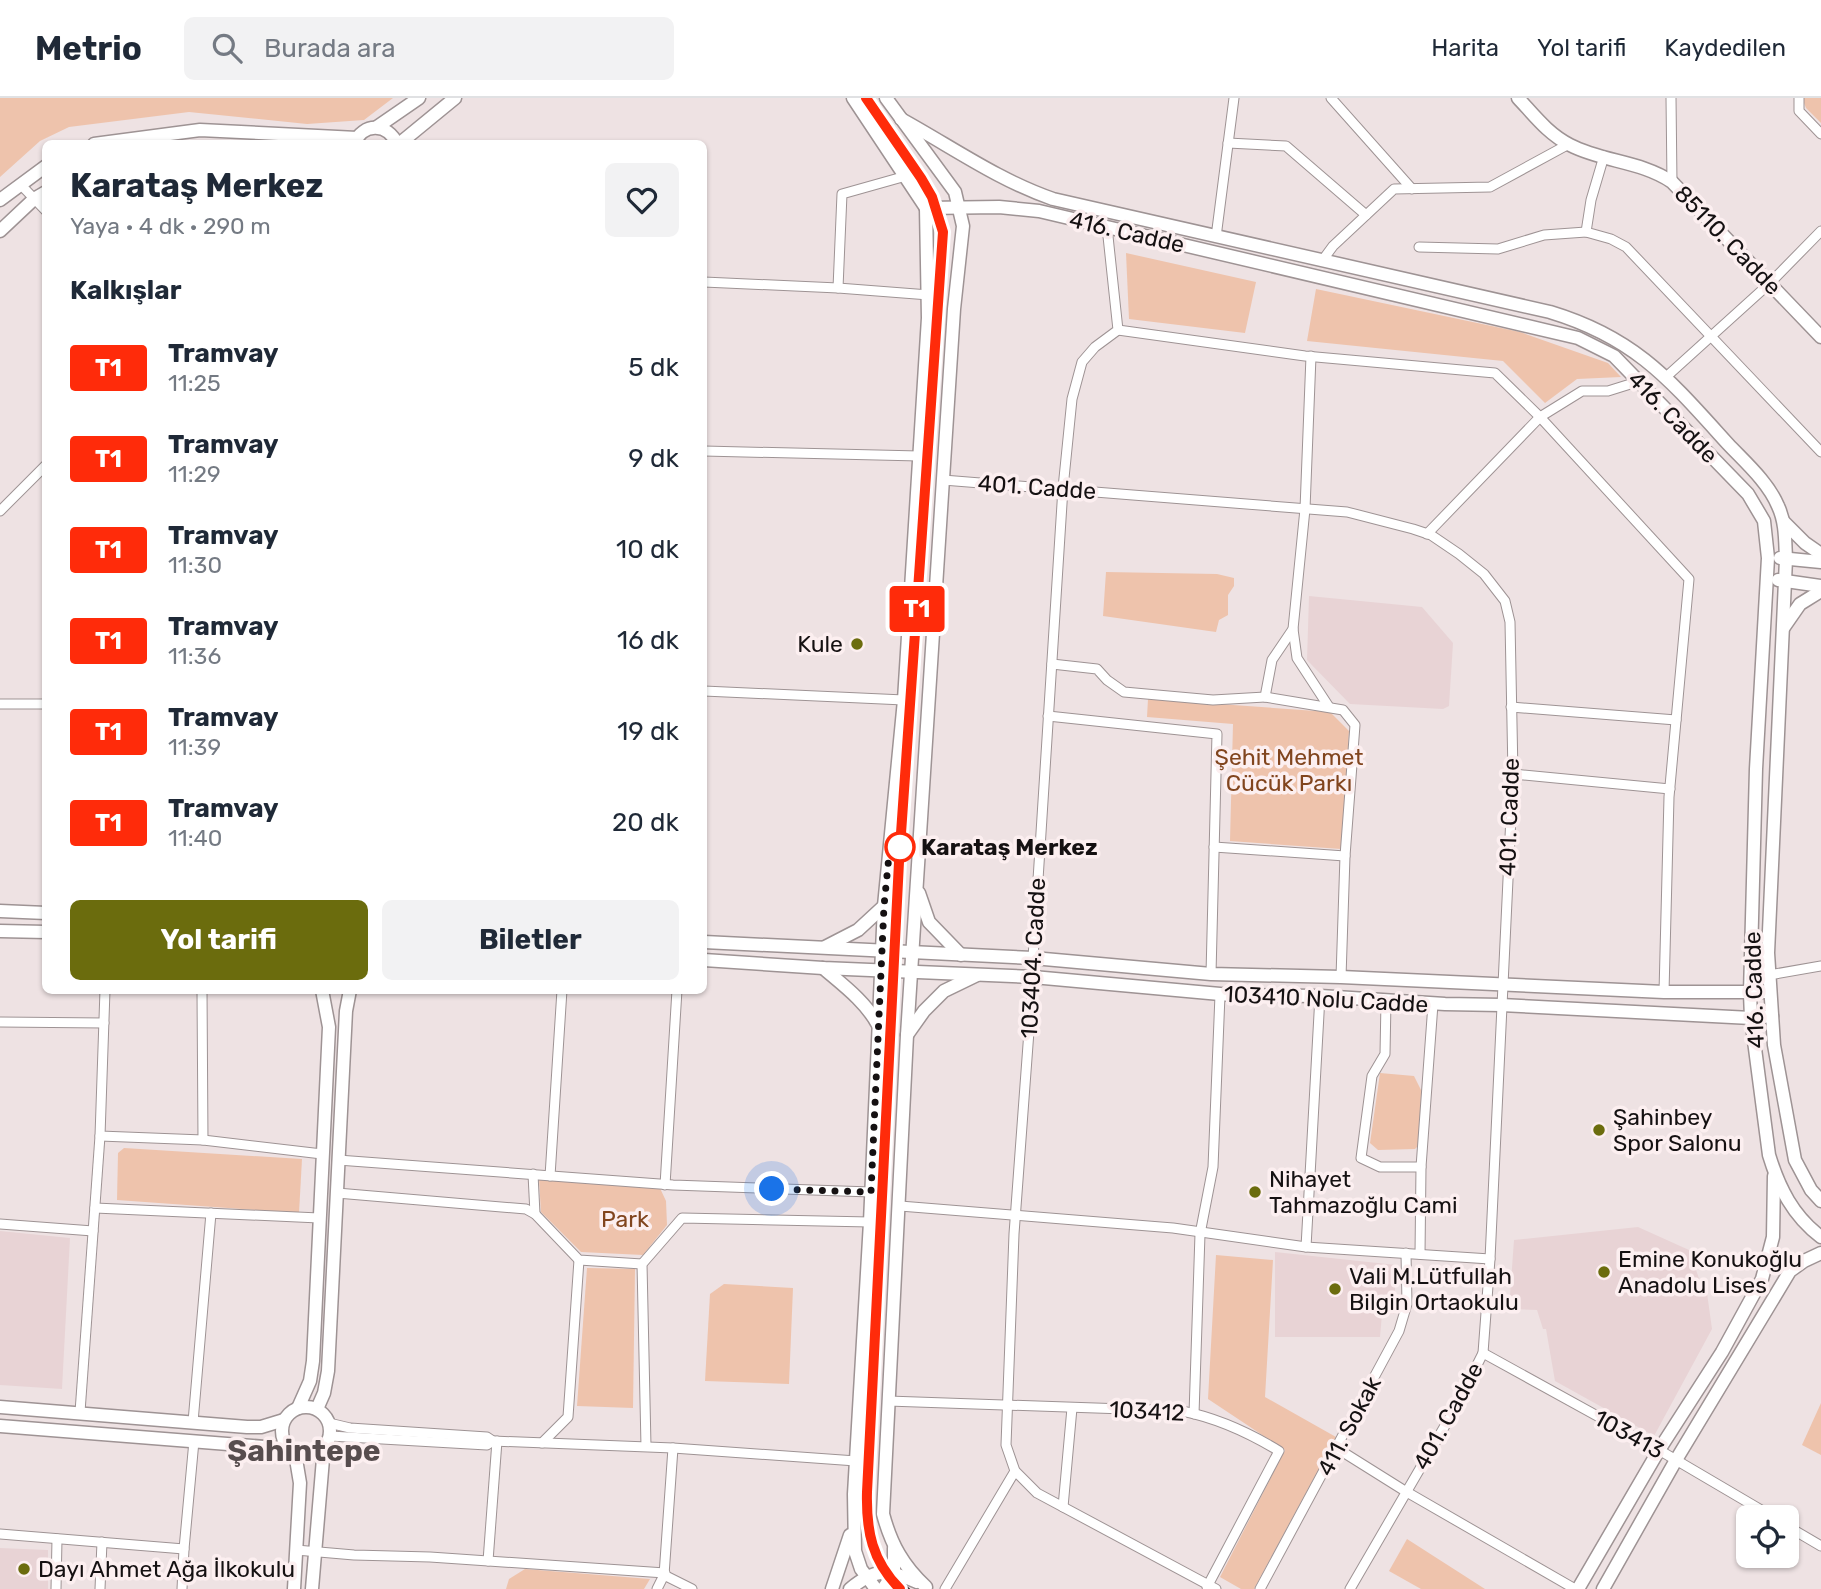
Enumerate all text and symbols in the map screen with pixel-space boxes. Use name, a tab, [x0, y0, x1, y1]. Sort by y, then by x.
search box	[184, 17, 674, 80]
text: Metrio	[35, 29, 142, 68]
icon: search	[208, 29, 246, 67]
text: Burada ara	[264, 33, 395, 64]
text: Harita	[1431, 34, 1499, 62]
text: Yol tarifi	[1537, 34, 1626, 62]
text: Kaydedilen	[1664, 34, 1786, 62]
button: heart	[605, 163, 679, 237]
text: Karataş Merkez	[70, 166, 324, 205]
street label: 85110. Cadde	[1669, 179, 1787, 301]
street label: 416. Cadde	[1067, 205, 1187, 259]
text: Yaya · 4 dk · 290 m	[70, 212, 271, 240]
text: Kalkışlar	[70, 275, 181, 306]
text: Tramvay	[168, 338, 279, 369]
text: 5 dk	[628, 352, 679, 383]
text: T1	[95, 354, 122, 382]
street label: 416. Cadde	[1622, 365, 1724, 469]
text: 11:25	[168, 369, 221, 397]
text: Tramvay	[168, 429, 279, 460]
text: 9 dk	[628, 443, 679, 474]
text: T1	[95, 445, 122, 473]
text: 11:29	[168, 460, 221, 488]
street label: 401. Cadde	[977, 469, 1097, 505]
text: Tramvay	[168, 520, 279, 551]
text: 10 dk	[616, 534, 679, 565]
text: T1	[95, 536, 122, 564]
text: 11:30	[168, 551, 222, 579]
line badge: T1	[886, 586, 948, 632]
text: T1	[904, 595, 930, 623]
text: Tramvay	[168, 611, 279, 642]
text: 16 dk	[617, 625, 679, 656]
text: T1	[95, 627, 122, 655]
place label: Kule	[797, 630, 843, 658]
marker: Kule	[849, 636, 865, 652]
text: 11:36	[168, 642, 221, 670]
text: Tramvay	[168, 702, 279, 733]
text: 19 dk	[617, 716, 679, 747]
text: T1	[95, 718, 122, 746]
text: 11:39	[168, 733, 221, 761]
park label: Şehit Mehmet Cücük Parkı	[1215, 743, 1363, 797]
street label: 401. Cadde	[1493, 757, 1525, 877]
text: Tramvay	[168, 793, 279, 824]
text: 20 dk	[612, 807, 679, 838]
text: T1	[95, 809, 122, 837]
text: 11:40	[168, 824, 222, 852]
marker: Karataş Merkez	[885, 832, 915, 862]
place label: Karataş Merkez	[921, 833, 1098, 861]
street label: 103404. Cadde	[1015, 877, 1051, 1039]
button: Yol tarifi	[70, 900, 368, 980]
button: Biletler	[382, 900, 679, 980]
street label: 416. Cadde	[1738, 931, 1770, 1049]
street label: 103410 Nolu Cadde	[1223, 980, 1429, 1018]
place label: Şahinbey Spor Salonu	[1613, 1103, 1742, 1157]
marker: Şahinbey Spor Salonu	[1591, 1122, 1607, 1138]
place label: Nihayet Tahmazoğlu Cami	[1269, 1165, 1458, 1219]
your location	[754, 1171, 789, 1206]
marker: Nihayet Tahmazoğlu Cami	[1247, 1184, 1263, 1200]
park label: Park	[601, 1205, 649, 1233]
place label: Emine Konukoğlu Anadolu Lises	[1618, 1245, 1802, 1299]
place label: Vali M.Lütfullah Bilgin Ortaokulu	[1349, 1262, 1519, 1316]
marker: Emine Konukoğlu Anadolu Lises	[1596, 1264, 1612, 1280]
marker: Vali M.Lütfullah Bilgin Ortaokulu	[1327, 1281, 1343, 1297]
street label: 401. Cadde	[1407, 1357, 1489, 1475]
street label: 411. Sokak	[1311, 1371, 1387, 1481]
street label: 103412	[1109, 1395, 1185, 1427]
street label: 103413	[1589, 1403, 1669, 1465]
district label: Şahintepe	[227, 1433, 381, 1469]
map controls	[1736, 1505, 1799, 1568]
button: locate	[1736, 1505, 1799, 1568]
place label: Dayı Ahmet Ağa İlkokulu	[38, 1555, 295, 1583]
marker: Dayı Ahmet Ağa İlkokulu	[16, 1561, 32, 1577]

